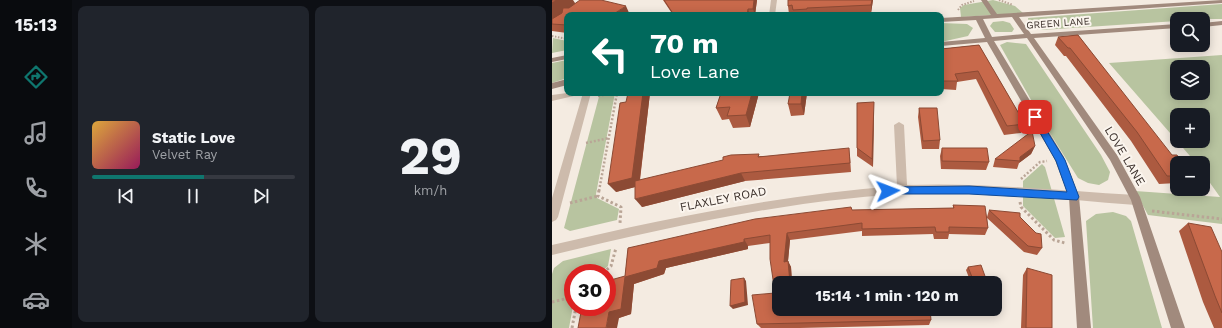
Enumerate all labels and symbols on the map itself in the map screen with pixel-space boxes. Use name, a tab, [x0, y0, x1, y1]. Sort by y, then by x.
street label: GREEN LANE	[1026, 15, 1090, 31]
pin	[1018, 100, 1052, 134]
street label: LOVE LANE	[1102, 124, 1148, 189]
position arrow	[867, 170, 909, 212]
street label: FLAXLEY ROAD	[679, 184, 767, 214]
speed limit sign: 30	[564, 264, 616, 316]

